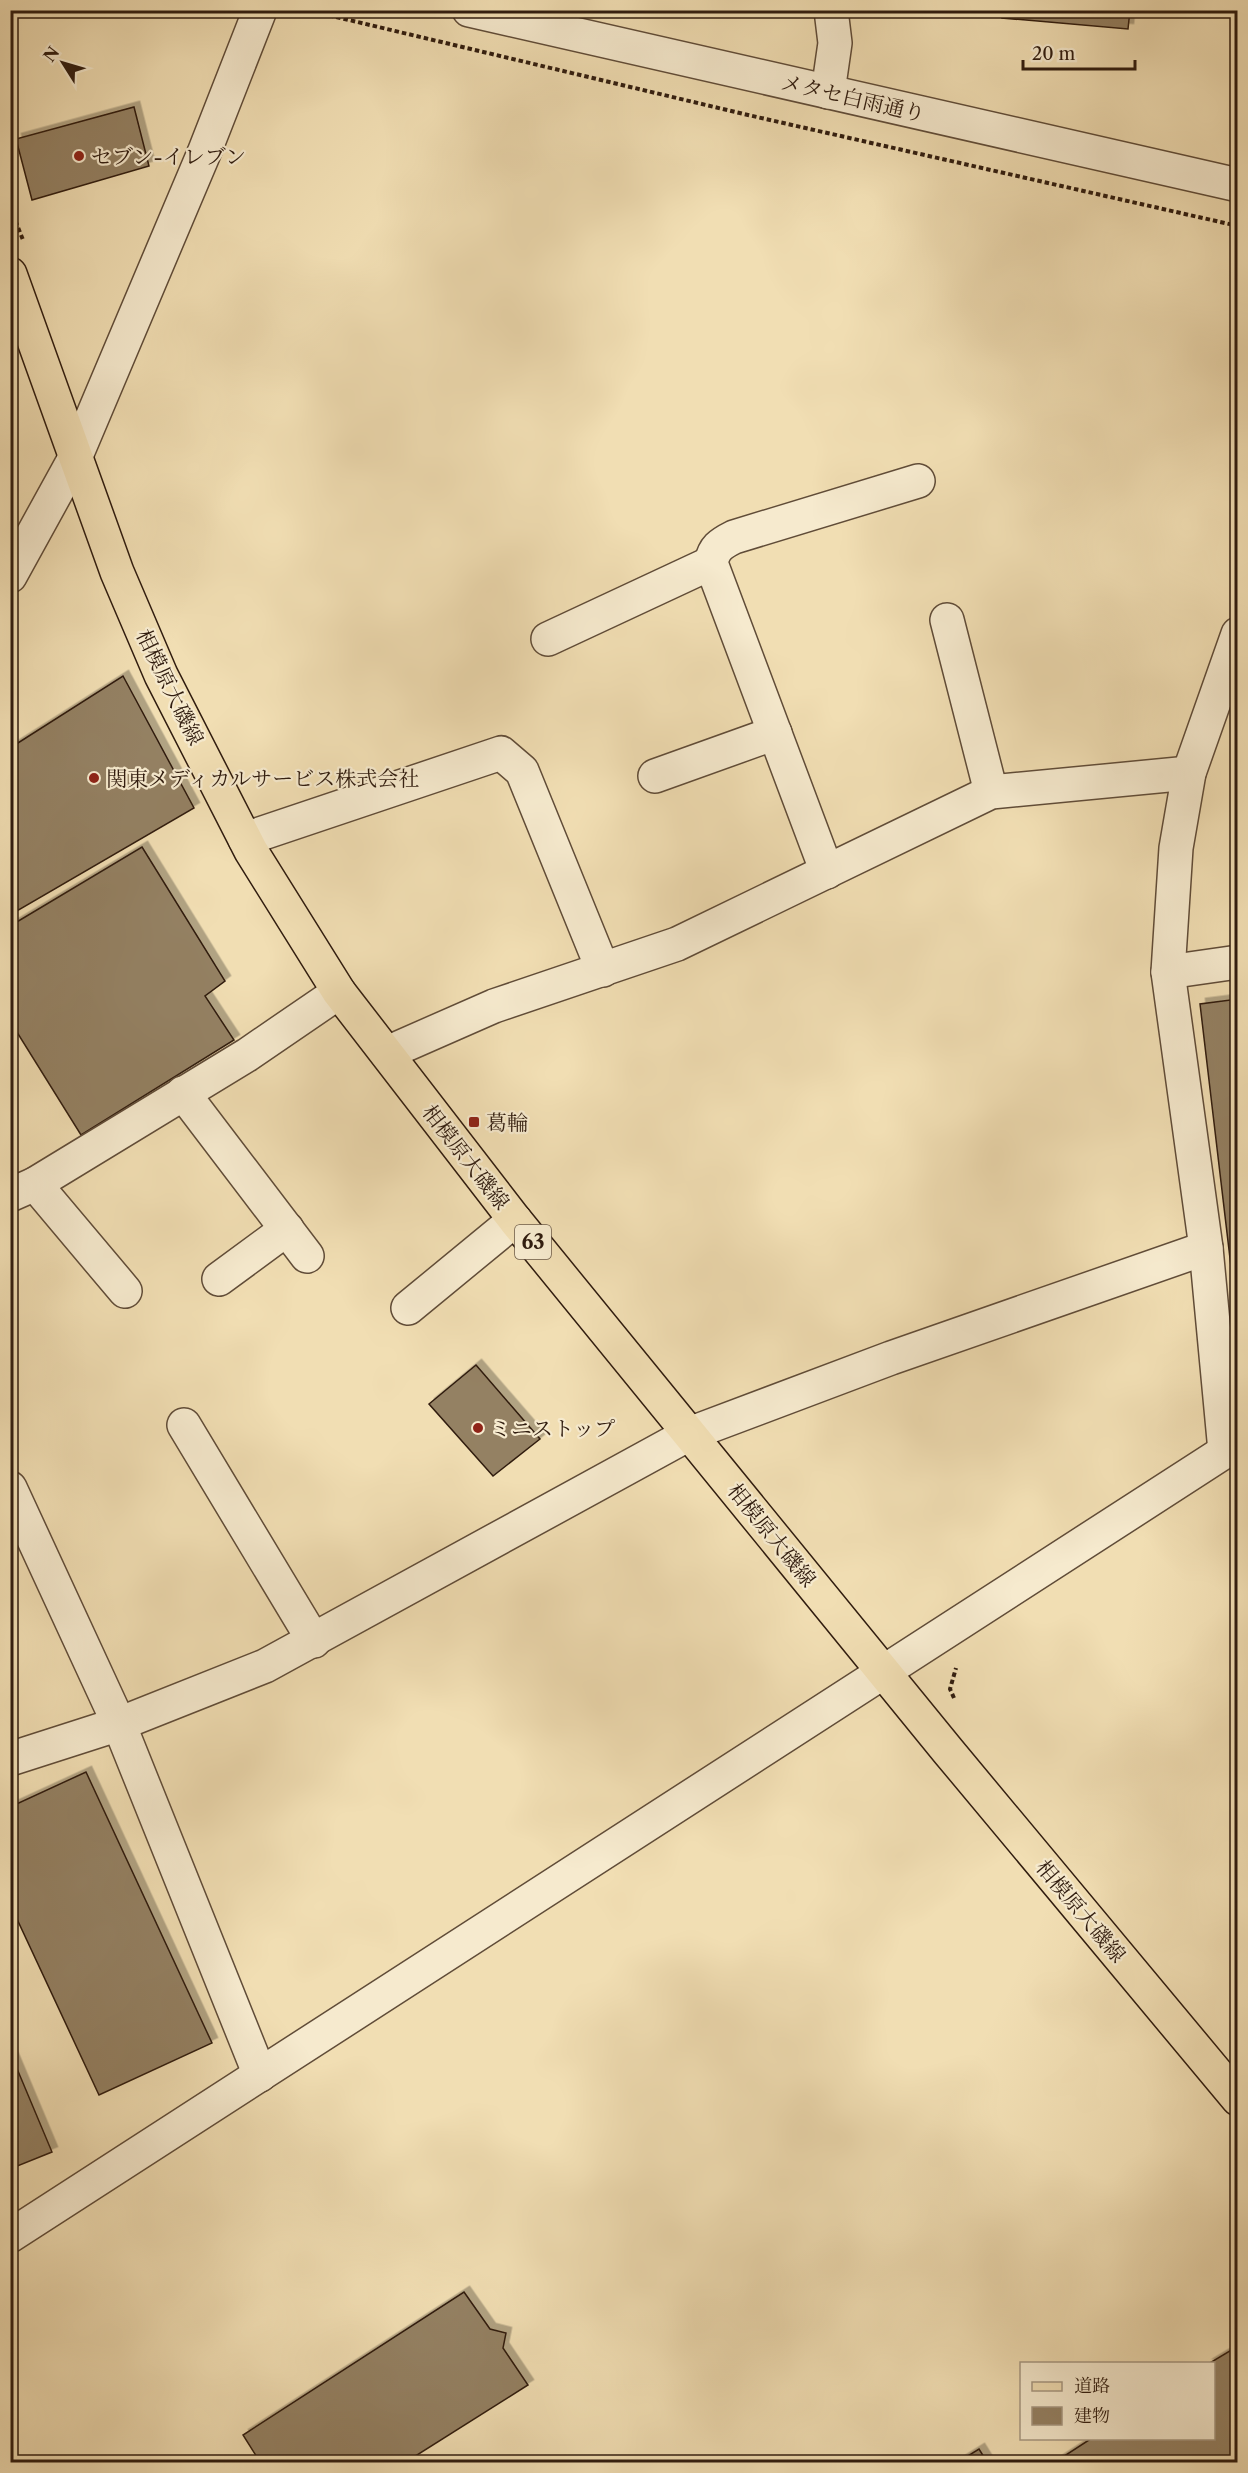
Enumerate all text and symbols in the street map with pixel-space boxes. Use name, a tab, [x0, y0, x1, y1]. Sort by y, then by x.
north arrow	[33, 33, 93, 93]
scale bar	[1023, 33, 1136, 71]
text: N	[39, 42, 63, 66]
text: 20 m	[1032, 43, 1076, 65]
street label: メタセ白雨通り	[779, 69, 927, 127]
place label: セブン-イレブン	[91, 144, 246, 169]
marker: セブン-イレブン	[72, 149, 86, 163]
street label: 相模原大磯線	[131, 625, 209, 749]
place label: 関東メディカルサービス株式会社	[106, 766, 419, 791]
marker: 関東メディカルサービス株式会社	[87, 771, 101, 785]
street label: 相模原大磯線	[417, 1100, 515, 1214]
place label: 葛輪	[486, 1110, 528, 1135]
marker: 葛輪	[467, 1115, 481, 1129]
road number: 63	[515, 1225, 551, 1259]
place label: ミニストップ	[490, 1416, 615, 1441]
marker: ミニストップ	[471, 1421, 485, 1435]
street label: 相模原大磯線	[723, 1478, 821, 1592]
street label: 相模原大磯線	[1031, 1855, 1131, 1967]
legend	[1020, 2362, 1215, 2440]
text: 道路	[1074, 2375, 1110, 2397]
text: 建物	[1074, 2405, 1110, 2427]

